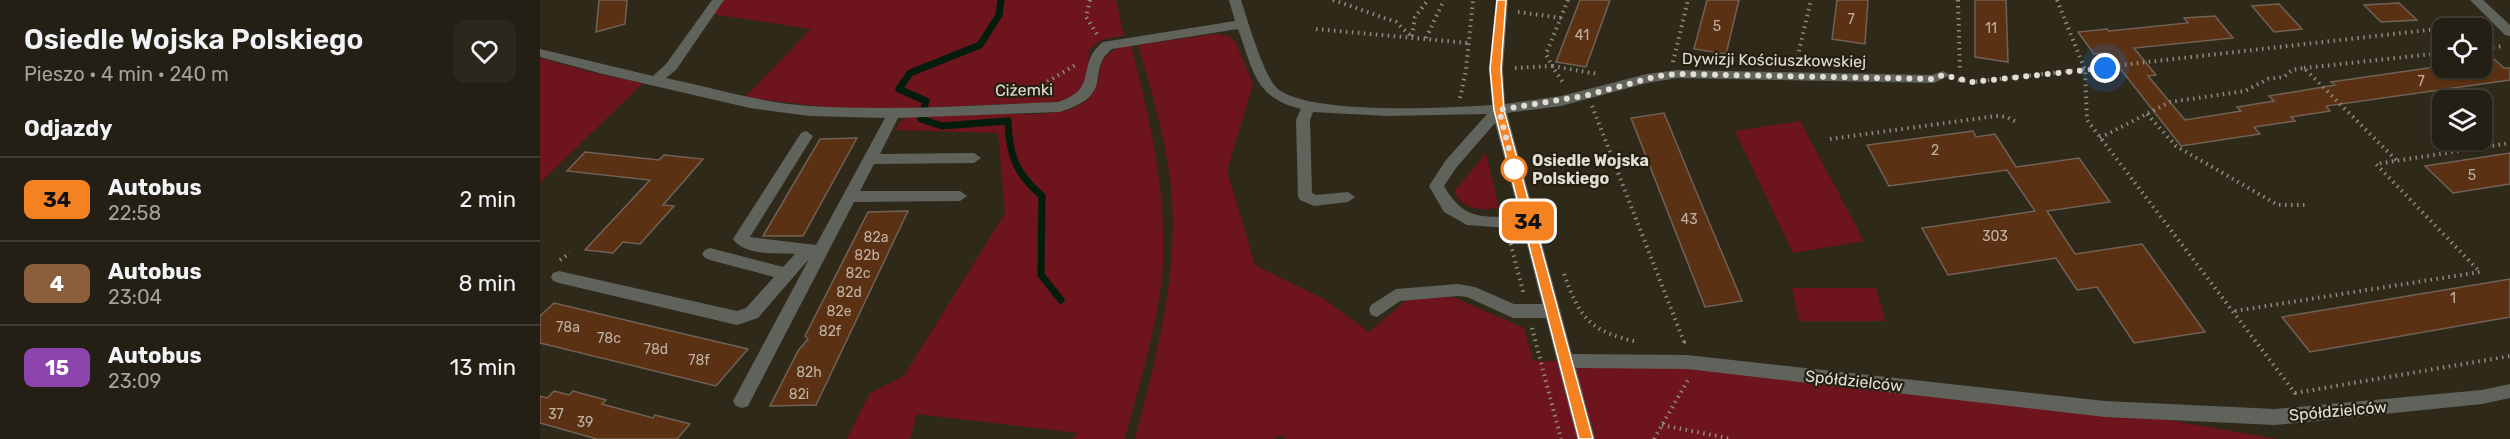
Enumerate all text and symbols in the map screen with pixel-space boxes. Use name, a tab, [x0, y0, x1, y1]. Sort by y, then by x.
house number: 7	[1847, 11, 1855, 28]
house number: 5	[1713, 18, 1721, 35]
map controls	[2432, 18, 2492, 150]
button: locate	[2432, 18, 2492, 78]
button: heart	[453, 20, 516, 83]
house number: 11	[1985, 20, 1997, 37]
text: Osiedle Wojska Polskiego	[24, 23, 363, 56]
house number: 41	[1575, 27, 1589, 44]
street label: Dywizji Kościuszkowskiej	[1682, 49, 1866, 71]
your location	[2090, 53, 2120, 83]
text: Pieszo · 4 min · 240 m	[24, 62, 229, 86]
house number: 7	[2417, 73, 2425, 90]
street label: Ciżemki	[995, 80, 1053, 100]
button: layers	[2432, 90, 2492, 150]
text: Odjazdy	[24, 115, 112, 142]
house number: 2	[1931, 142, 1939, 159]
place label: Osiedle Wojska Polskiego	[1532, 151, 1649, 188]
marker: Osiedle Wojska Polskiego	[1501, 156, 1527, 182]
house number: 5	[2468, 167, 2476, 184]
text: Autobus	[108, 174, 202, 201]
text: 2 min	[459, 186, 516, 213]
text: 34	[43, 187, 71, 212]
text: 22:58	[108, 201, 161, 225]
line badge: 34	[1501, 202, 1555, 240]
text: 34	[1514, 209, 1542, 234]
house number: 43	[1680, 211, 1698, 228]
house number: 303	[1982, 228, 2008, 245]
house number: 82a	[864, 229, 888, 246]
house number: 82b	[854, 247, 880, 264]
text: Autobus	[108, 258, 202, 285]
house number: 82c	[846, 265, 871, 282]
text: 8 min	[458, 270, 516, 297]
text: 4	[50, 271, 64, 296]
house number: 82d	[836, 284, 862, 301]
text: 23:04	[108, 285, 162, 309]
house number: 1	[2450, 290, 2456, 307]
house number: 82e	[827, 303, 852, 320]
house number: 78a	[556, 319, 580, 336]
house number: 82f	[819, 323, 842, 340]
house number: 78c	[597, 330, 621, 347]
house number: 78d	[644, 341, 668, 358]
text: Autobus	[108, 342, 202, 369]
house number: 78f	[688, 352, 710, 369]
text: 13 min	[450, 354, 516, 381]
text: 15	[45, 355, 69, 380]
house number: 82h	[796, 364, 822, 381]
street label: Spółdzielców	[1804, 366, 1904, 396]
text: 23:09	[108, 369, 161, 393]
house number: 82i	[789, 386, 809, 403]
street label: Spółdzielców	[2288, 397, 2388, 425]
house number: 37	[548, 406, 564, 423]
house number: 39	[577, 414, 593, 431]

